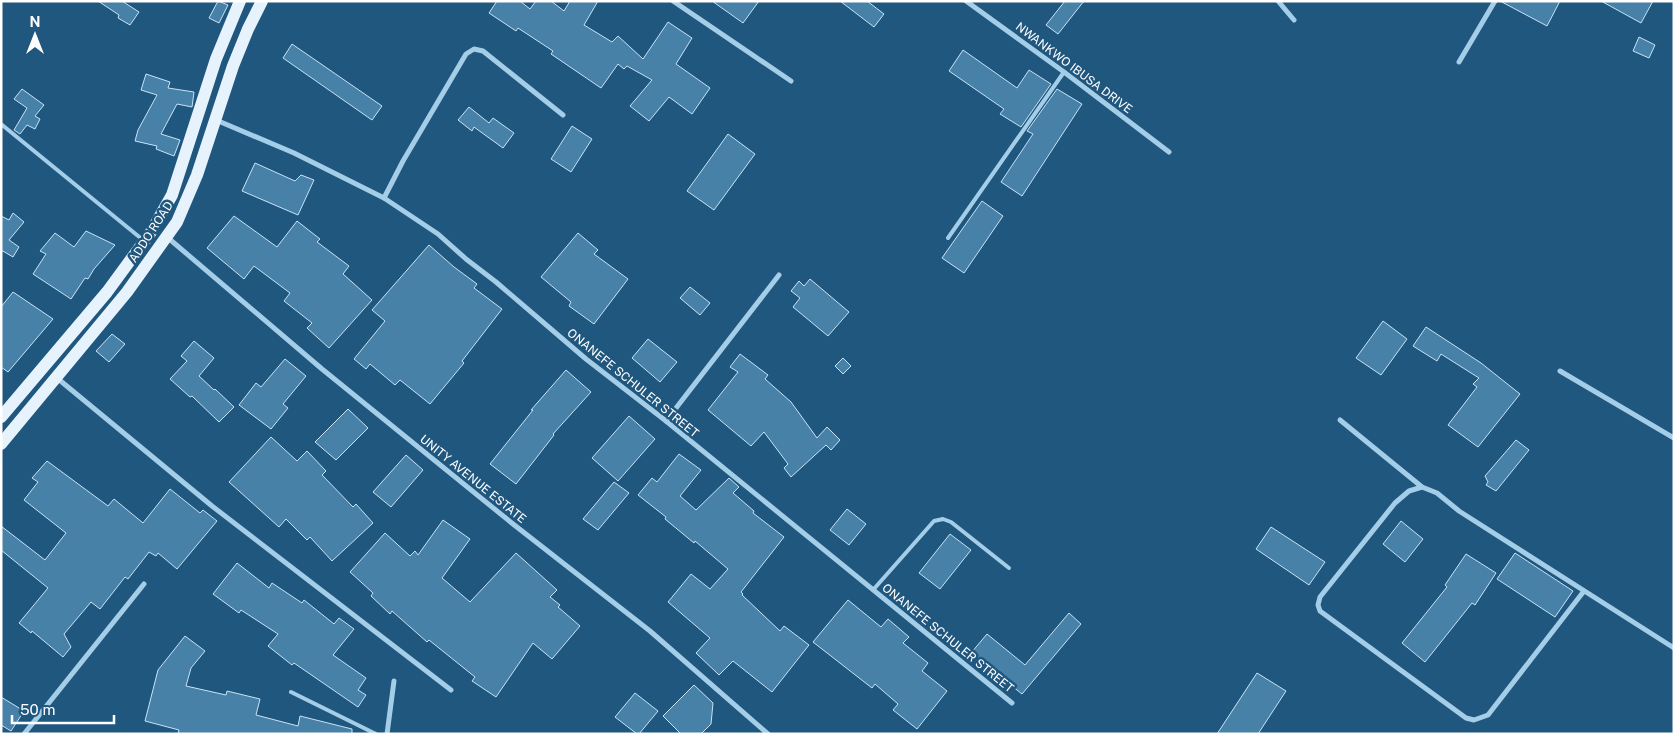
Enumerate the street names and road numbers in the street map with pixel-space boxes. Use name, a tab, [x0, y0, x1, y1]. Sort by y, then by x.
street label: NWANKWO IBUSA DRIVE	[1013, 20, 1135, 116]
street label: ADDO ROAD	[126, 199, 176, 265]
street label: ONANEFE SCHULER STREET	[564, 326, 702, 440]
street label: UNITY AVENUE ESTATE	[417, 432, 529, 526]
street label: ONANEFE SCHULER STREET	[879, 581, 1017, 695]

